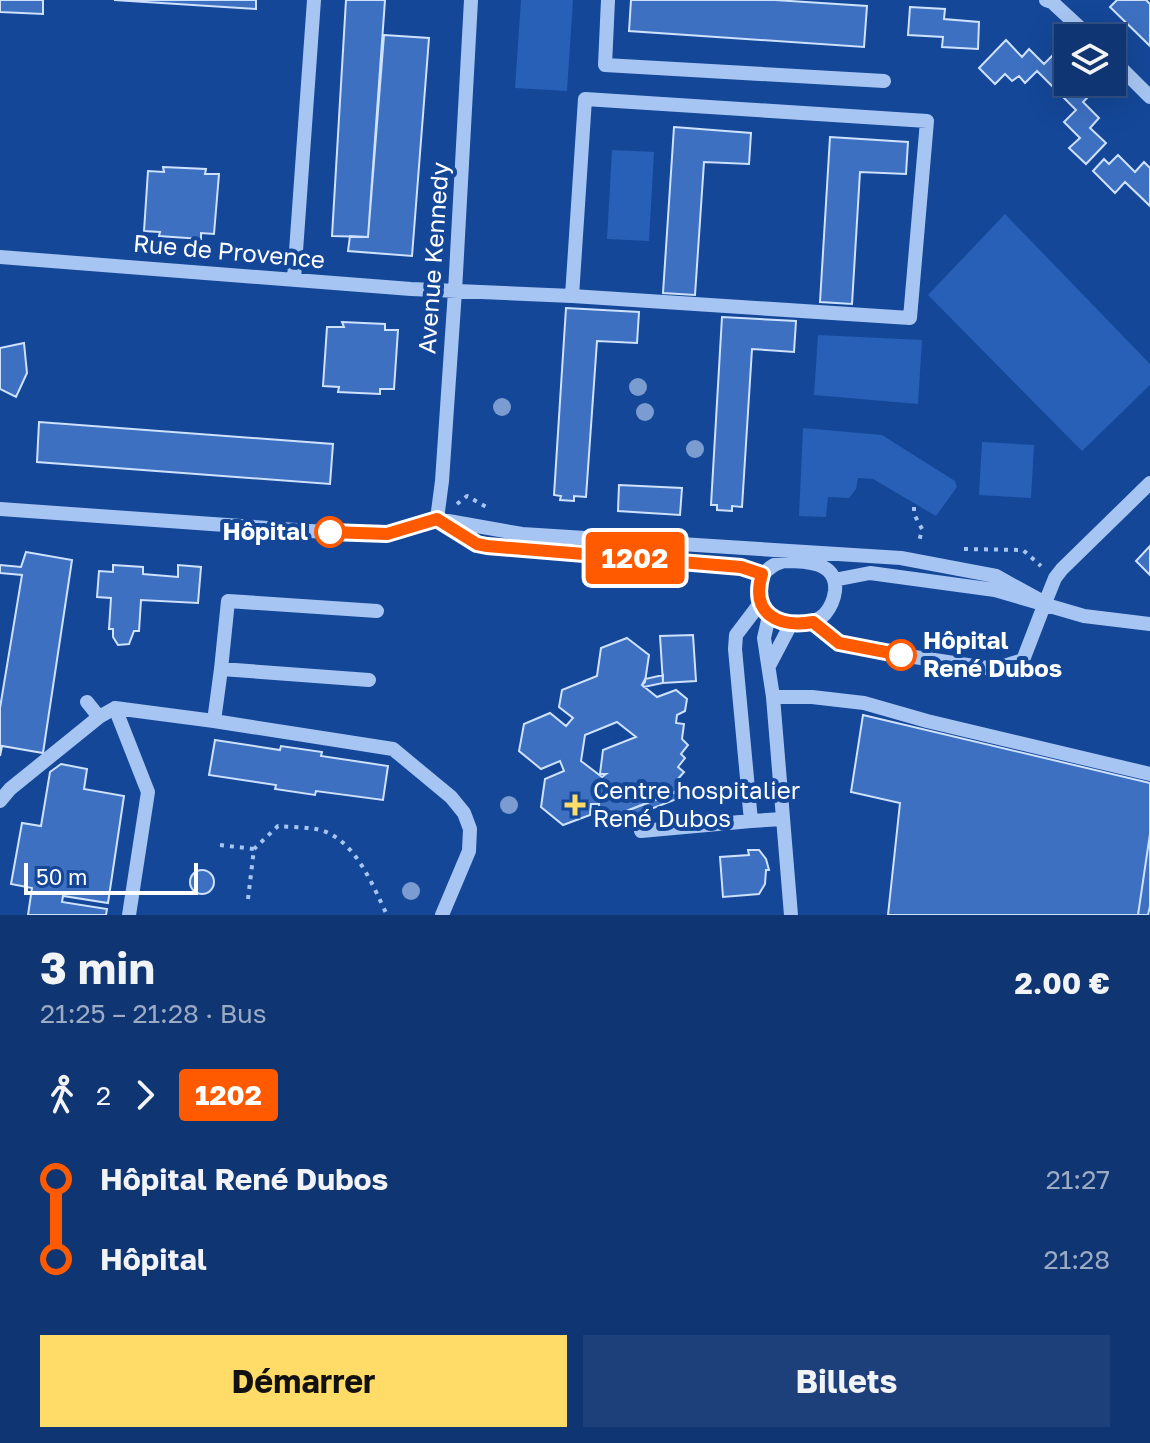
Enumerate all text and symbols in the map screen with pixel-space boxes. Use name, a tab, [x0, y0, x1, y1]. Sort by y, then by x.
map controls	[1054, 24, 1126, 96]
button: layers	[1054, 24, 1126, 96]
street label: Avenue Kennedy	[411, 161, 454, 355]
street label: Rue de Provence	[132, 228, 326, 273]
place label: Hôpital	[222, 516, 308, 545]
marker: Hôpital	[315, 517, 345, 547]
line badge: 1202	[579, 532, 691, 584]
text: 1202	[602, 541, 668, 574]
place label: Hôpital René Dubos	[923, 625, 1062, 682]
marker: Hôpital René Dubos	[886, 640, 916, 670]
place label: Centre hospitalier René Dubos	[593, 775, 800, 832]
marker: Centre hospitalier René Dubos	[564, 794, 586, 816]
scale bar	[24, 859, 198, 895]
text: 50 m	[36, 863, 87, 890]
text: 3 min	[40, 941, 155, 994]
text: 2.00 €	[1014, 965, 1110, 1001]
text: 21:25 – 21:28 · Bus	[40, 998, 267, 1029]
icon: walk	[40, 1073, 84, 1117]
icon: forward	[123, 1073, 167, 1117]
text: 1202	[195, 1078, 262, 1111]
text: 2	[96, 1080, 111, 1111]
text: Hôpital René Dubos	[100, 1161, 388, 1197]
text: 21:27	[1046, 1164, 1110, 1195]
text: Hôpital	[100, 1241, 207, 1277]
text: 21:28	[1044, 1244, 1110, 1275]
button: Démarrer	[40, 1335, 567, 1427]
button: Billets	[583, 1335, 1110, 1427]

